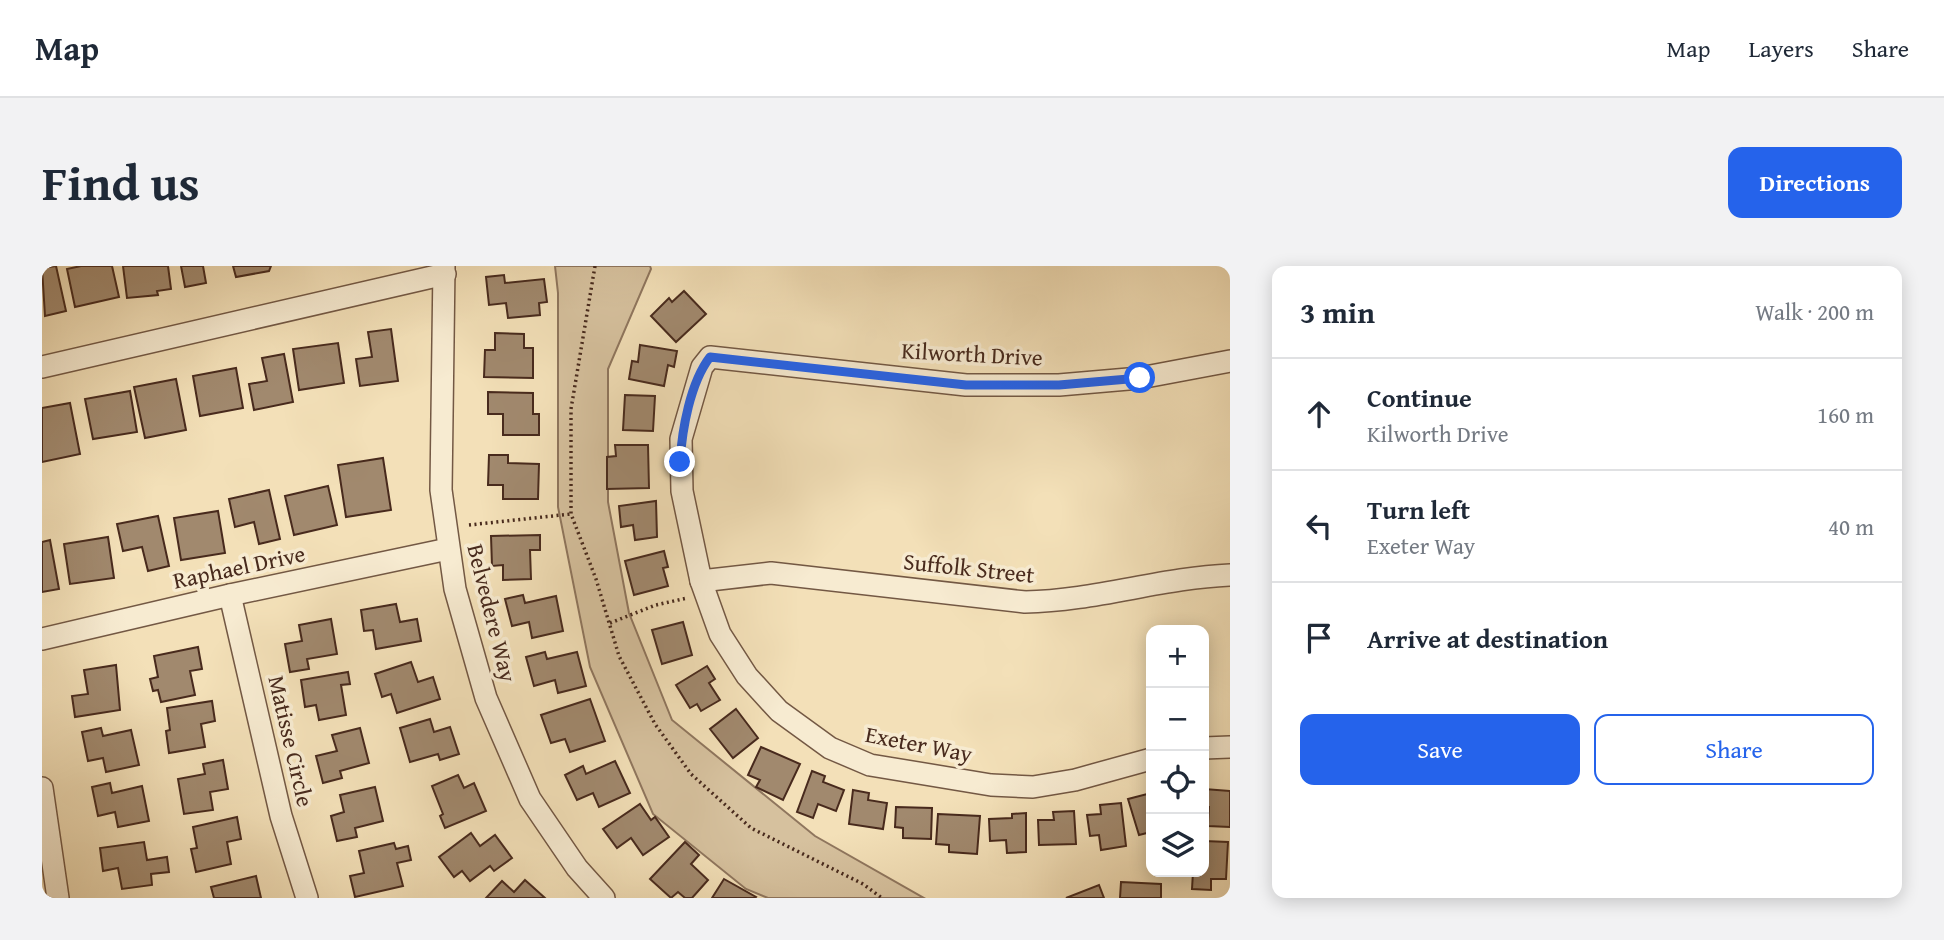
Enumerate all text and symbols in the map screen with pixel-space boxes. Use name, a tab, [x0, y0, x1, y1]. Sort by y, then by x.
text: Map	[35, 24, 99, 72]
text: Map	[1667, 31, 1710, 66]
text: Layers	[1748, 31, 1814, 66]
text: Share	[1852, 31, 1909, 66]
text: Find us	[42, 146, 200, 218]
button: Directions	[1728, 147, 1902, 218]
text: 3 min	[1300, 290, 1375, 334]
text: Walk · 200 m	[1755, 295, 1874, 328]
street label: Kilworth Drive	[901, 333, 1044, 374]
route start	[1124, 362, 1155, 393]
text: Continue	[1367, 378, 1472, 417]
icon: ahead	[1300, 395, 1338, 433]
text: 160 m	[1817, 398, 1874, 431]
text: Kilworth Drive	[1367, 417, 1508, 450]
route end	[664, 446, 695, 477]
text: Turn left	[1367, 490, 1470, 529]
icon: left	[1300, 507, 1338, 545]
text: 40 m	[1828, 510, 1874, 543]
text: Exeter Way	[1367, 529, 1475, 562]
street label: Raphael Drive	[170, 536, 308, 597]
street label: Belvedere Way	[459, 540, 526, 686]
street label: Suffolk Street	[902, 544, 1036, 591]
icon: arrive	[1300, 619, 1338, 657]
text: Arrive at destination	[1367, 619, 1608, 658]
map controls	[1146, 625, 1209, 877]
button: +	[1146, 625, 1209, 688]
street label: Matisse Circle	[260, 672, 323, 810]
button: −	[1146, 688, 1209, 751]
button: Save	[1300, 714, 1580, 785]
button: Share	[1594, 714, 1874, 785]
street label: Exeter Way	[863, 717, 976, 770]
button: locate	[1146, 751, 1209, 814]
button: layers	[1146, 814, 1209, 877]

